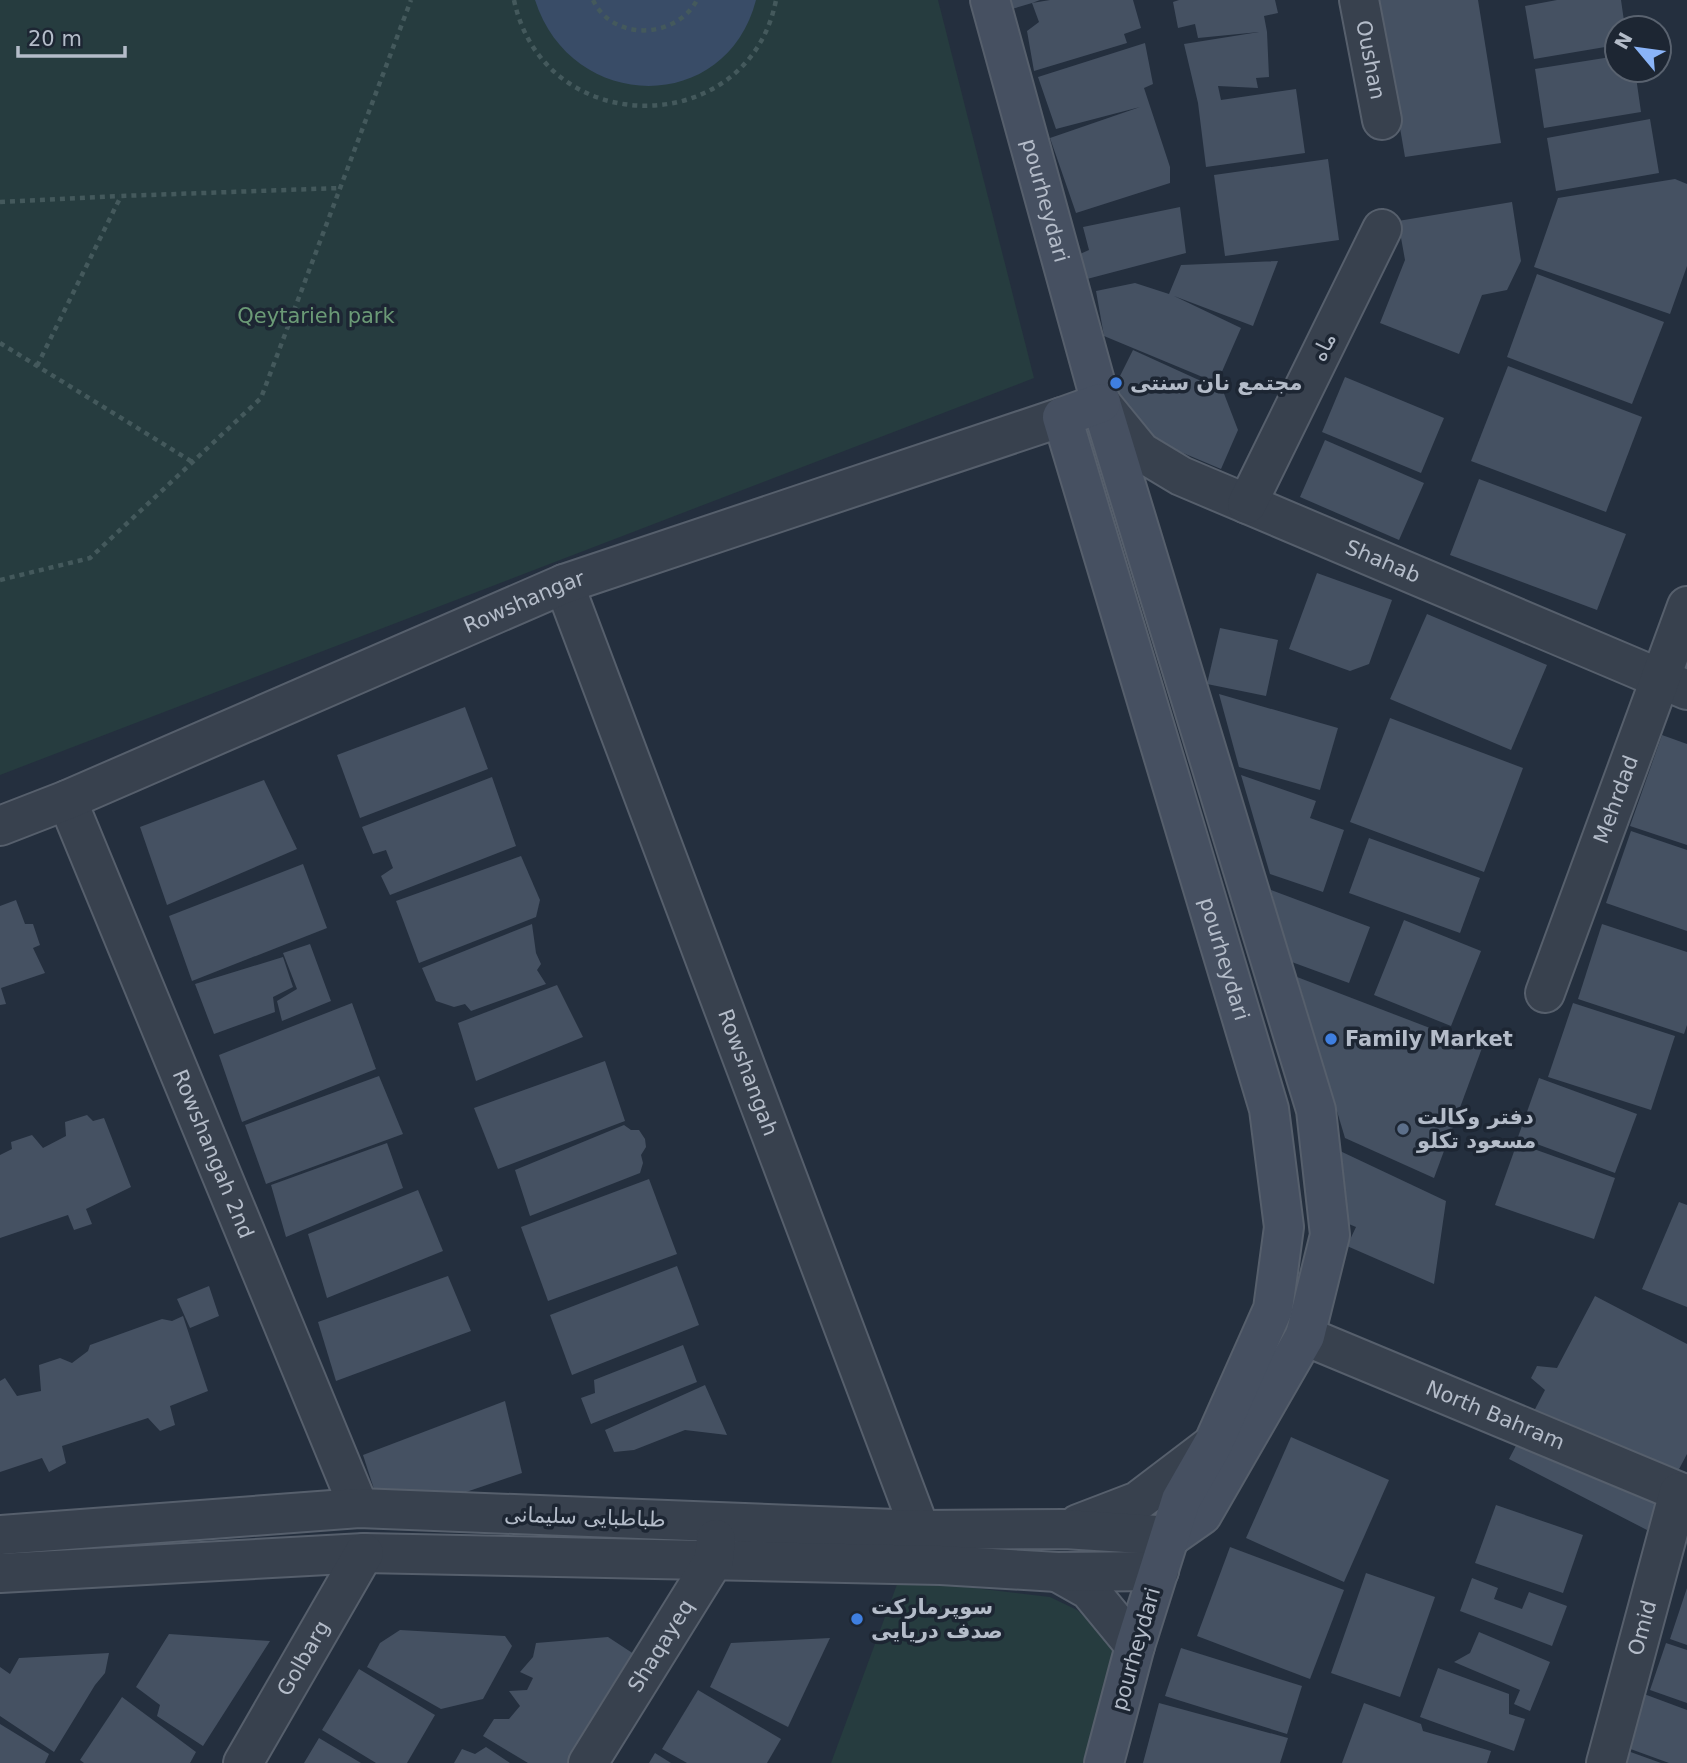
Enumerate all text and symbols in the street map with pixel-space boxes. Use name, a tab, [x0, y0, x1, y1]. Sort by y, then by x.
scale bar	[18, 14, 124, 58]
north arrow	[1603, 14, 1673, 84]
street label: Oushan	[1351, 18, 1390, 102]
text: 20 m	[28, 27, 82, 51]
text: N	[1610, 28, 1637, 53]
street label: pourheydari	[1017, 136, 1074, 265]
park label: Qeytarieh park	[237, 304, 396, 328]
street label: ماه	[1307, 329, 1341, 365]
place label: مجتمع نان سنتی	[1130, 371, 1303, 395]
marker: مجتمع نان سنتی	[1108, 375, 1124, 391]
street label: Shahab	[1342, 535, 1424, 588]
street label: Rowshangar	[460, 566, 588, 638]
street label: Mehrdad	[1589, 752, 1643, 847]
street label: pourheydari	[1194, 894, 1254, 1023]
street label: Rowshangah	[713, 1006, 783, 1139]
place label: Family Market	[1345, 1027, 1513, 1051]
marker: Family Market	[1323, 1031, 1339, 1047]
street label: Rowshangah 2nd	[168, 1066, 259, 1242]
place label: دفتر وکالت مسعود تکلو	[1416, 1105, 1536, 1153]
marker: دفتر وکالت مسعود تکلو	[1395, 1121, 1411, 1137]
street label: North Bahram	[1422, 1376, 1568, 1455]
street label: طباطبایی سلیمانی	[504, 1502, 666, 1532]
street label: pourheydari	[1107, 1585, 1165, 1713]
street label: Shaqayeq	[623, 1595, 699, 1696]
place label: سوپرمارکت صدف دریایی	[871, 1595, 1003, 1643]
street label: Omid	[1624, 1598, 1661, 1658]
marker: سوپرمارکت صدف دریایی	[849, 1611, 865, 1627]
street label: Golbarg	[272, 1616, 334, 1700]

